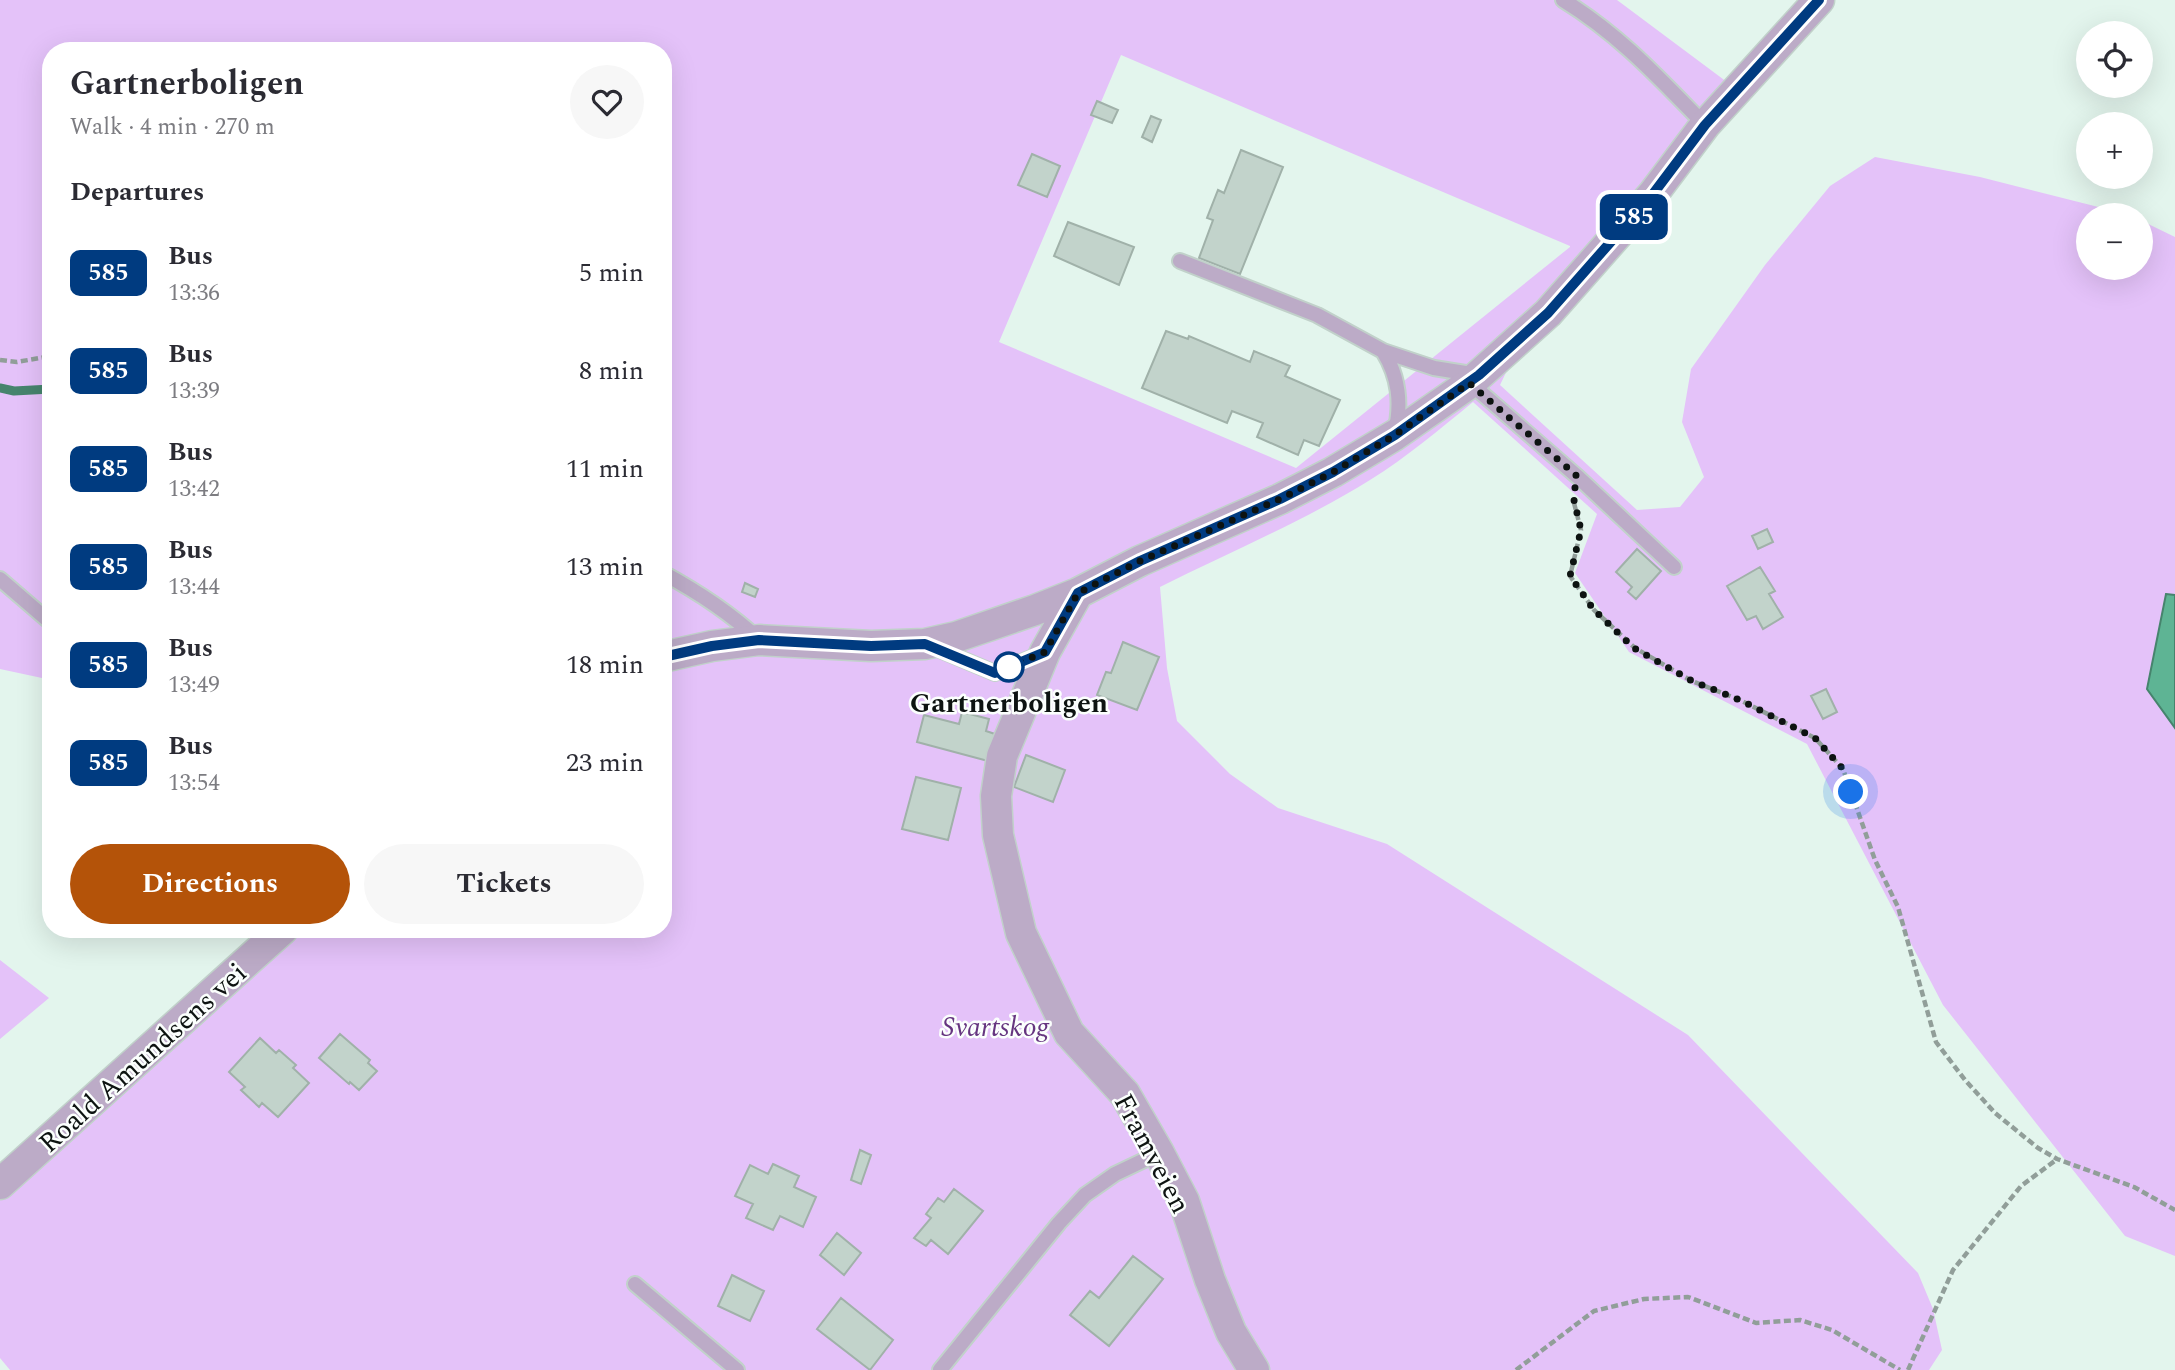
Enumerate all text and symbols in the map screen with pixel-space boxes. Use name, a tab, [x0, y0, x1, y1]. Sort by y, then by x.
map controls	[2076, 21, 2153, 280]
button: locate	[2076, 21, 2153, 98]
text: Gartnerboligen	[70, 59, 304, 109]
button: heart	[570, 65, 644, 139]
text: Walk · 4 min · 270 m	[70, 110, 275, 145]
button: +	[2076, 112, 2153, 189]
text: Departures	[70, 172, 204, 212]
line badge: 585	[1594, 194, 1674, 240]
text: 585	[1614, 199, 1654, 235]
button: −	[2076, 203, 2153, 280]
text: Bus	[168, 236, 213, 276]
text: 5 min	[579, 253, 644, 293]
text: 585	[88, 255, 129, 291]
text: 13:36	[168, 276, 220, 311]
text: Bus	[168, 334, 213, 374]
text: 8 min	[579, 351, 644, 391]
text: 585	[88, 353, 129, 389]
text: 13:39	[168, 374, 220, 409]
text: Bus	[168, 432, 213, 472]
text: 11 min	[566, 449, 644, 489]
text: 585	[88, 451, 129, 487]
text: 13:42	[168, 472, 220, 507]
text: Bus	[168, 530, 213, 570]
text: 13 min	[566, 547, 644, 587]
text: 585	[88, 549, 129, 585]
text: 13:44	[168, 570, 220, 605]
text: Bus	[168, 628, 213, 668]
text: 18 min	[566, 645, 644, 685]
text: 585	[88, 647, 129, 683]
marker: Gartnerboligen	[994, 652, 1024, 682]
text: 13:49	[168, 668, 220, 703]
place label: Gartnerboligen	[910, 682, 1108, 725]
text: Bus	[168, 726, 213, 766]
text: 23 min	[566, 743, 644, 783]
text: 585	[88, 745, 129, 781]
text: 13:54	[168, 766, 220, 801]
your location	[1833, 774, 1868, 809]
button: Directions	[70, 844, 350, 924]
button: Tickets	[364, 844, 644, 924]
street label: Roald Amundsens vei	[29, 953, 257, 1164]
park label: Svartskog	[941, 1006, 1050, 1049]
street label: Framveien	[1102, 1086, 1201, 1222]

